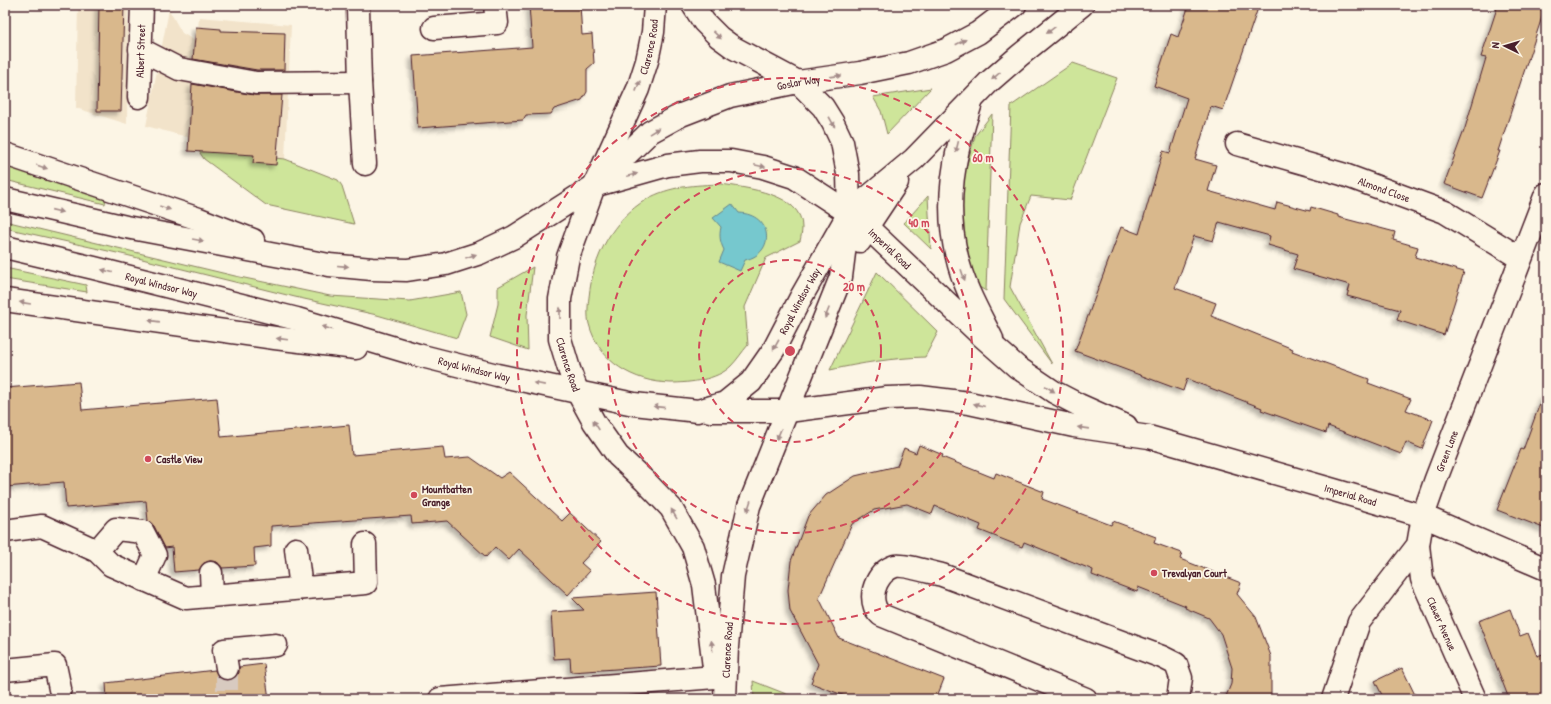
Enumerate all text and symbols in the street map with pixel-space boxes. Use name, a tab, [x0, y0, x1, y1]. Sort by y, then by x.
street label: Clarence Road	[636, 18, 661, 76]
street label: Albert Street	[133, 24, 148, 78]
one-way arrow	[1046, 25, 1057, 34]
north arrow	[1485, 26, 1525, 66]
one-way arrow	[712, 30, 722, 40]
one-way arrow	[955, 39, 967, 45]
text: N	[1488, 41, 1502, 49]
one-way arrow	[991, 71, 1001, 80]
street label: Goslar Way	[775, 72, 821, 93]
one-way arrow	[830, 73, 842, 79]
one-way arrow	[636, 80, 642, 92]
one-way arrow	[828, 116, 835, 128]
one-way arrow	[649, 127, 659, 135]
one-way arrow	[954, 141, 960, 153]
text: 60 m	[972, 149, 994, 166]
one-way arrow	[36, 164, 48, 170]
one-way arrow	[754, 164, 766, 170]
one-way arrow	[626, 172, 638, 178]
street label: Almond Close	[1356, 174, 1412, 206]
one-way arrow	[160, 205, 172, 211]
one-way arrow	[51, 208, 63, 214]
text: 40 m	[909, 214, 929, 231]
street label: Imperial Road	[865, 225, 915, 273]
one-way arrow	[191, 237, 204, 243]
one-way arrow	[465, 252, 477, 258]
one-way arrow	[337, 263, 349, 269]
street label: Royal Windsor Way	[776, 265, 823, 337]
one-way arrow	[100, 268, 112, 274]
street label: Royal Windsor Way	[124, 269, 199, 301]
one-way arrow	[960, 270, 966, 282]
text: 20 m	[843, 278, 865, 295]
one-way arrow	[19, 300, 31, 306]
one-way arrow	[557, 306, 563, 319]
one-way arrow	[823, 308, 829, 320]
one-way arrow	[147, 318, 160, 324]
one-way arrow	[321, 325, 333, 331]
one-way arrow	[276, 336, 288, 342]
street label: Clarence Road	[553, 336, 584, 394]
one-way arrow	[772, 339, 779, 351]
centre of rings	[783, 344, 797, 358]
street label: Royal Windsor Way	[437, 353, 512, 385]
one-way arrow	[532, 380, 545, 386]
one-way arrow	[1044, 385, 1055, 392]
one-way arrow	[973, 402, 985, 408]
one-way arrow	[653, 403, 665, 410]
one-way arrow	[592, 419, 600, 430]
one-way arrow	[1077, 425, 1089, 431]
one-way arrow	[775, 428, 781, 440]
street label: Green Lane	[1432, 428, 1461, 474]
place label: Castle View	[156, 452, 202, 466]
marker: Castle View	[143, 454, 153, 464]
street label: Imperial Road	[1323, 481, 1379, 509]
place label: Mountbatten Grange	[422, 482, 472, 510]
marker: Mountbatten Grange	[409, 490, 419, 500]
one-way arrow	[746, 500, 752, 512]
one-way arrow	[670, 508, 677, 520]
place label: Trevalyan Court	[1161, 566, 1228, 581]
marker: Trevalyan Court	[1149, 568, 1159, 578]
street label: Clewer Avenue	[1424, 594, 1460, 653]
street label: Clarence Road	[719, 621, 736, 678]
one-way arrow	[708, 640, 715, 652]

